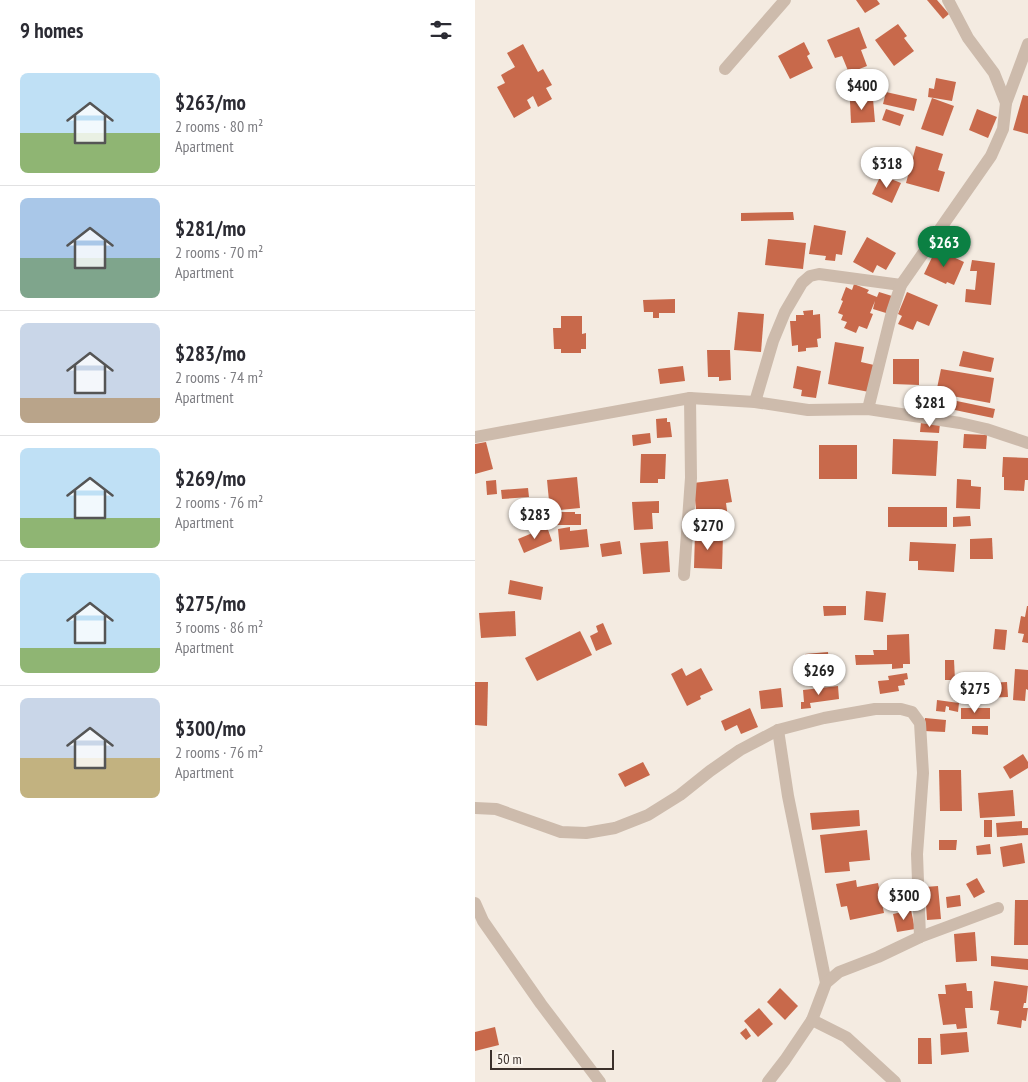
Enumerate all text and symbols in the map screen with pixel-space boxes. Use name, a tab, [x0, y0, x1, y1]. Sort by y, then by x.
icon: filters	[427, 16, 455, 44]
text: 9 homes	[20, 17, 83, 44]
pin: $400	[832, 68, 892, 111]
text: $400	[847, 75, 877, 95]
text: $263/mo	[175, 89, 246, 116]
icon: home	[60, 93, 120, 153]
text: 2 rooms · 80 m²	[175, 116, 263, 136]
text: Apartment	[175, 136, 234, 156]
pin: $318	[857, 146, 917, 189]
text: $318	[872, 153, 902, 173]
text: $281/mo	[175, 215, 246, 242]
icon: home	[60, 218, 120, 278]
pin: $263	[914, 226, 974, 268]
text: $263	[929, 232, 959, 252]
text: 2 rooms · 70 m²	[175, 242, 263, 262]
text: Apartment	[175, 262, 234, 282]
text: $283/mo	[175, 340, 246, 367]
icon: home	[60, 343, 120, 403]
text: 2 rooms · 74 m²	[175, 367, 263, 387]
pin: $281	[900, 386, 960, 428]
text: Apartment	[175, 387, 234, 407]
text: $281	[915, 392, 945, 412]
text: $269/mo	[175, 465, 246, 492]
icon: home	[60, 468, 120, 528]
text: 2 rooms · 76 m²	[175, 492, 263, 512]
pin: $283	[505, 498, 565, 540]
text: $283	[520, 504, 550, 524]
pin: $270	[678, 508, 738, 551]
text: Apartment	[175, 512, 234, 532]
text: $270	[693, 515, 723, 535]
text: $275/mo	[175, 590, 246, 617]
icon: home	[60, 593, 120, 653]
text: 3 rooms · 86 m²	[175, 617, 263, 637]
text: Apartment	[175, 637, 234, 657]
pin: $269	[789, 654, 849, 696]
text: $269	[804, 660, 834, 680]
pin: $275	[945, 672, 1005, 714]
text: $275	[960, 678, 990, 698]
text: $300/mo	[175, 715, 246, 742]
icon: home	[60, 718, 120, 778]
text: 2 rooms · 76 m²	[175, 742, 263, 762]
text: Apartment	[175, 762, 234, 782]
pin: $300	[874, 878, 934, 921]
text: $300	[889, 885, 919, 905]
scale bar	[490, 1047, 614, 1070]
text: 50 m	[497, 1050, 522, 1068]

